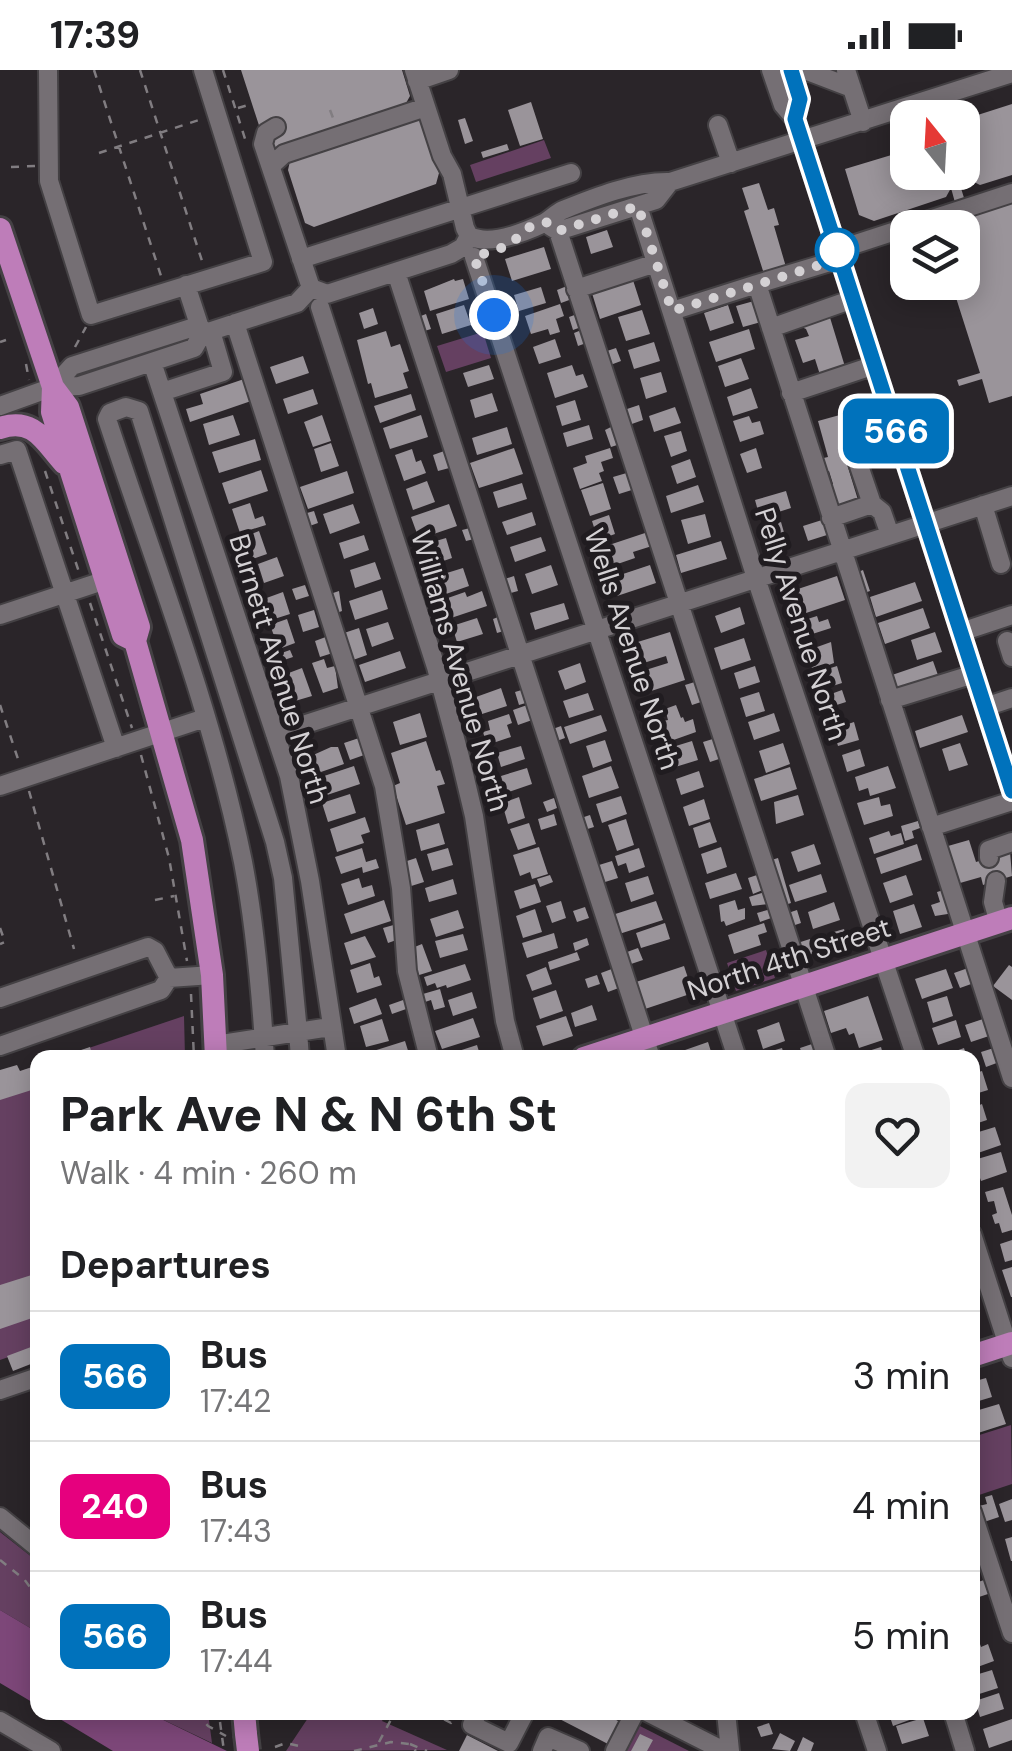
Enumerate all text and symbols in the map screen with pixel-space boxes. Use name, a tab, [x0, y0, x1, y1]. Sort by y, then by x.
text: 17:39	[50, 10, 140, 60]
north arrow	[890, 100, 980, 190]
map controls	[890, 100, 980, 300]
button: layers	[890, 210, 980, 300]
unlabelled marker	[816, 229, 858, 271]
your location	[469, 290, 519, 340]
line badge: 566	[838, 398, 954, 464]
text: 566	[863, 408, 929, 454]
street label: Pelly Avenue North	[746, 503, 856, 745]
street label: Wells Avenue North	[576, 524, 688, 774]
street label: Williams Avenue North	[402, 526, 518, 816]
street label: Burnett Avenue North	[220, 530, 338, 808]
street label: North 4th Street	[683, 909, 895, 1009]
text: Park Ave N & N 6th St	[60, 1083, 557, 1146]
button: heart	[845, 1083, 950, 1188]
text: Walk · 4 min · 260 m	[60, 1152, 357, 1194]
text: Departures	[60, 1240, 271, 1290]
text: Bus	[200, 1330, 268, 1380]
text: 3 min	[853, 1351, 950, 1401]
text: 566	[82, 1353, 148, 1399]
text: 17:42	[200, 1380, 271, 1422]
text: Bus	[200, 1460, 268, 1510]
text: 4 min	[852, 1481, 950, 1531]
text: 240	[81, 1483, 149, 1529]
text: 17:43	[200, 1510, 272, 1552]
text: Bus	[200, 1590, 268, 1640]
text: 5 min	[852, 1611, 950, 1661]
text: 566	[82, 1613, 148, 1659]
text: 17:44	[200, 1640, 272, 1682]

